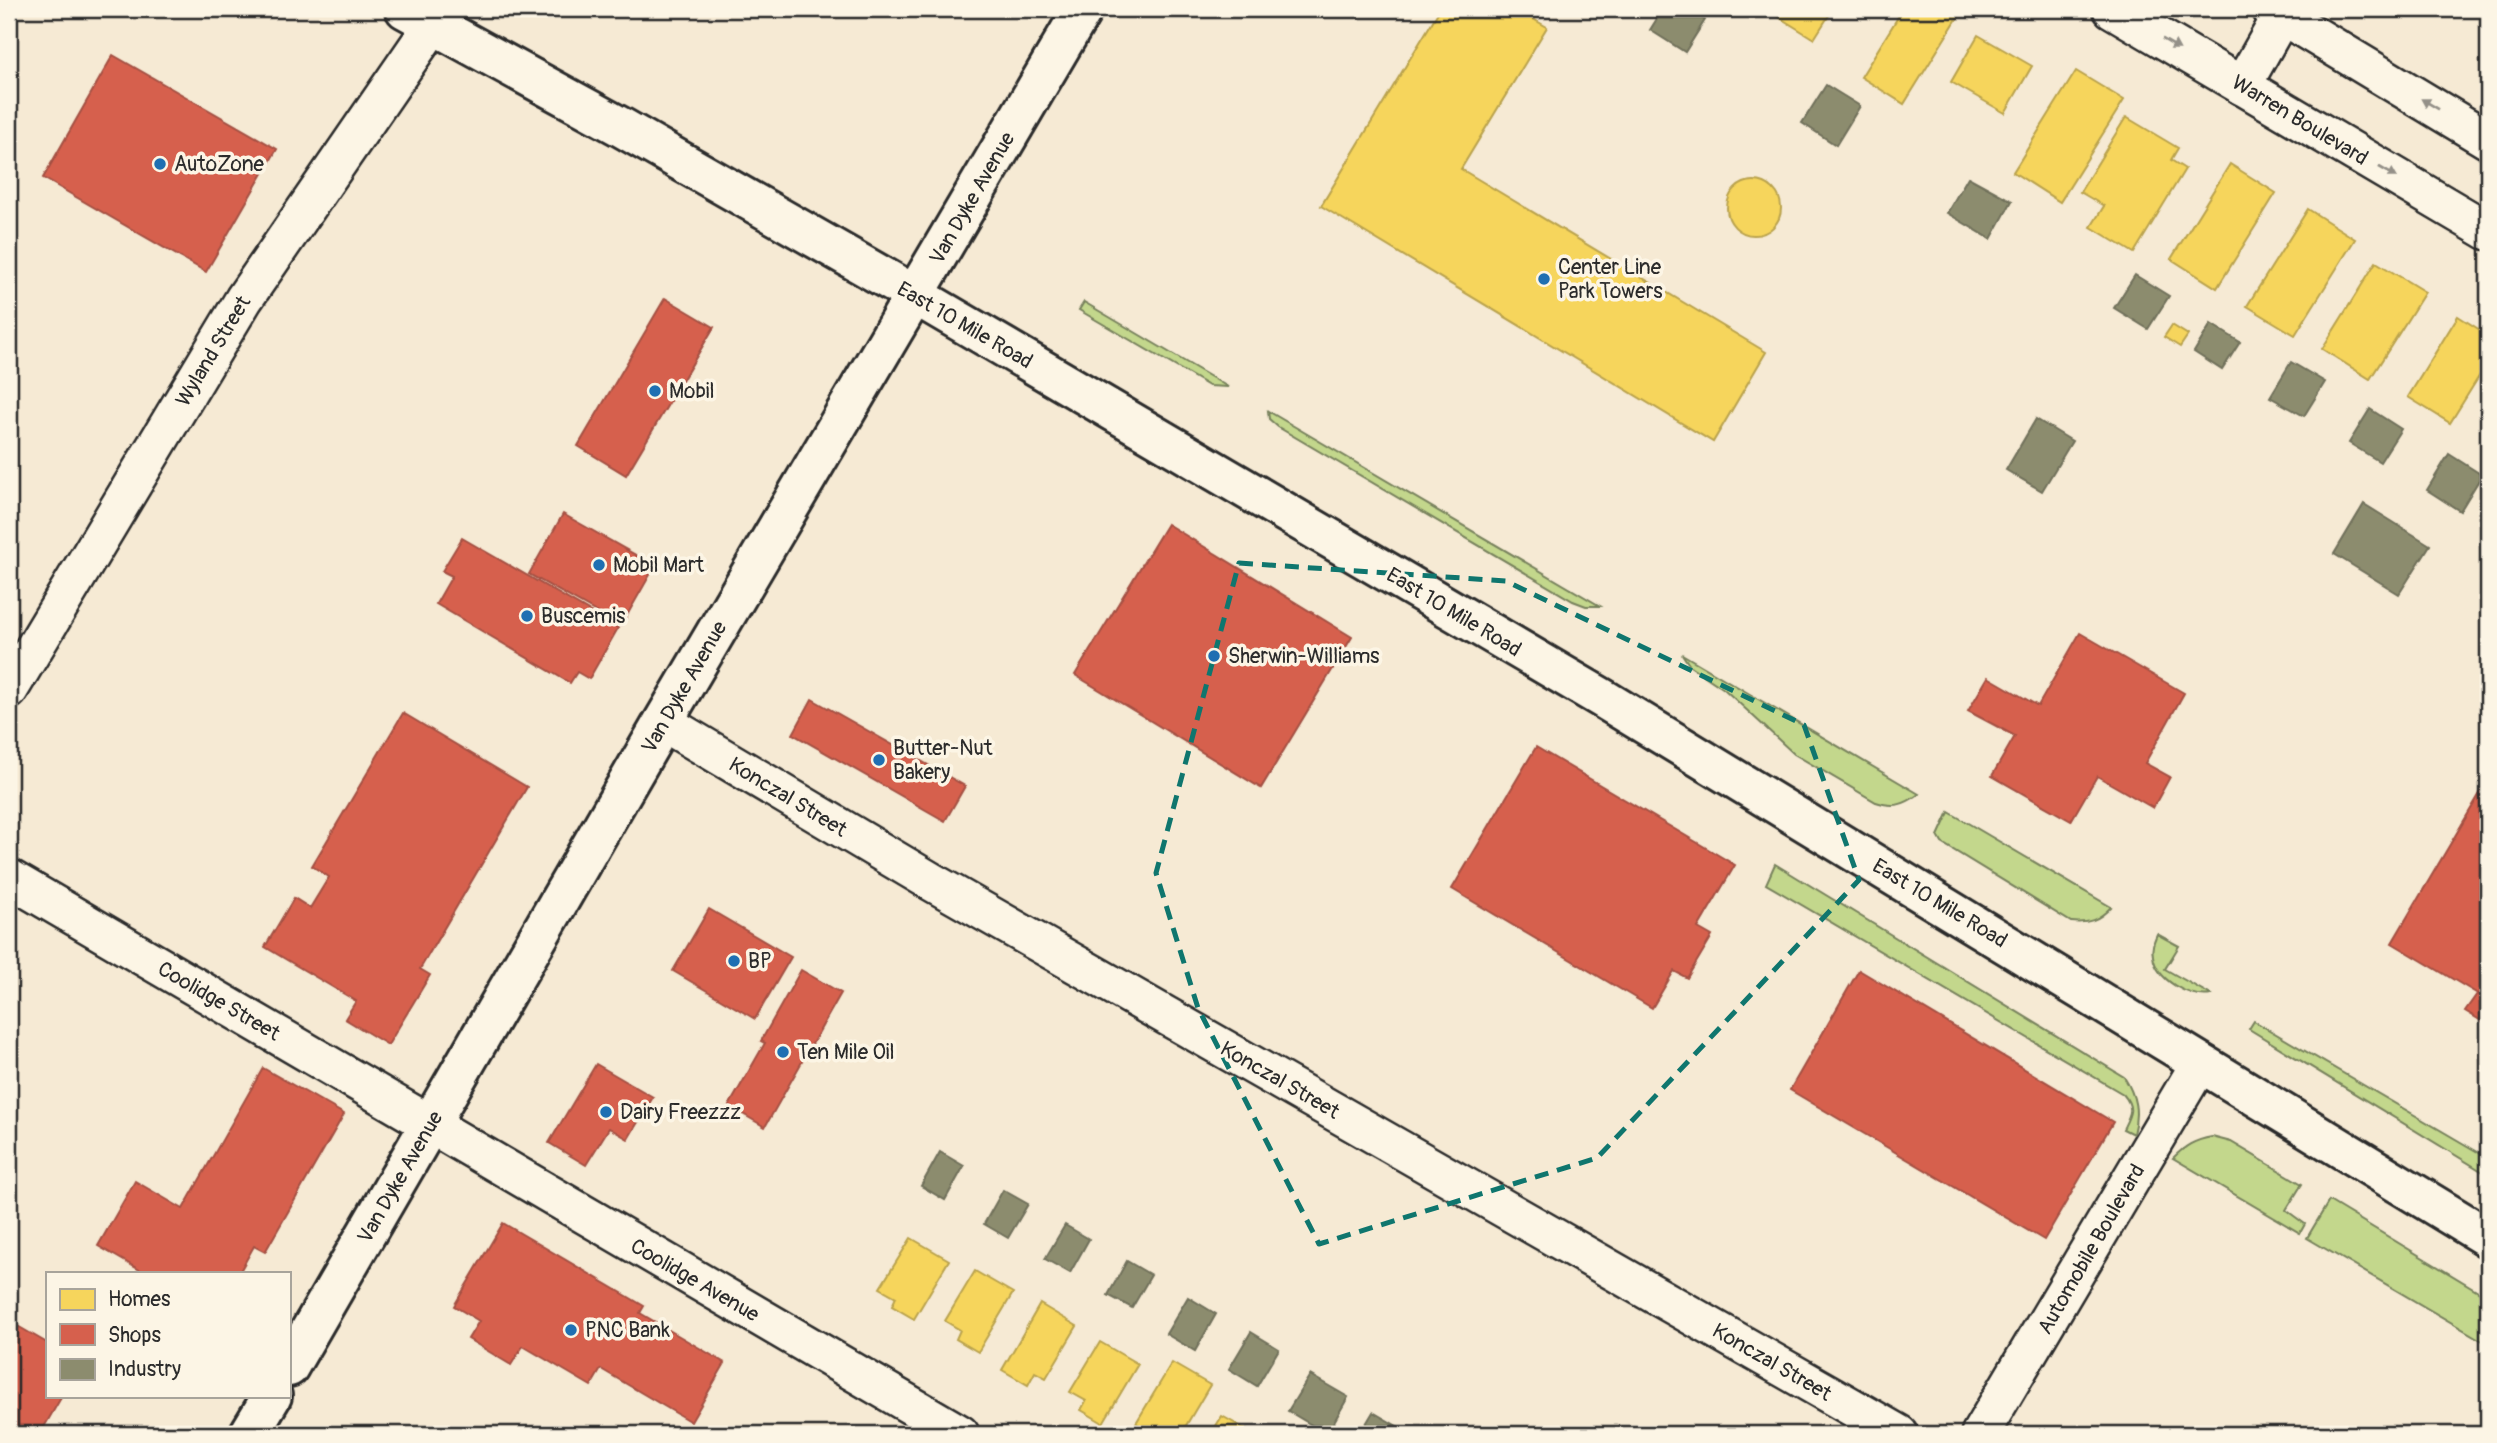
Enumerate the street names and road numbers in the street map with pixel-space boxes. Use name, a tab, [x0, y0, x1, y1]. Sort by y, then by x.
street label: Warren Boulevard	[2227, 69, 2373, 172]
street label: Van Dyke Avenue	[924, 127, 1022, 269]
street label: East 10 Mile Road	[892, 276, 1038, 375]
street label: Wyland Street	[170, 290, 257, 412]
street label: East 10 Mile Road	[1381, 562, 1526, 663]
street label: Van Dyke Avenue	[636, 616, 734, 758]
street label: Konczal Street	[724, 751, 852, 844]
street label: East 10 Mile Road	[1867, 853, 2012, 954]
street label: Coolidge Street	[153, 956, 285, 1048]
street label: Konczal Street	[1215, 1035, 1345, 1126]
street label: Van Dyke Avenue	[352, 1106, 450, 1248]
street label: Automobile Boulevard	[2032, 1159, 2151, 1339]
street label: Coolidge Avenue	[625, 1233, 765, 1329]
street label: Konczal Street	[1707, 1317, 1837, 1408]

